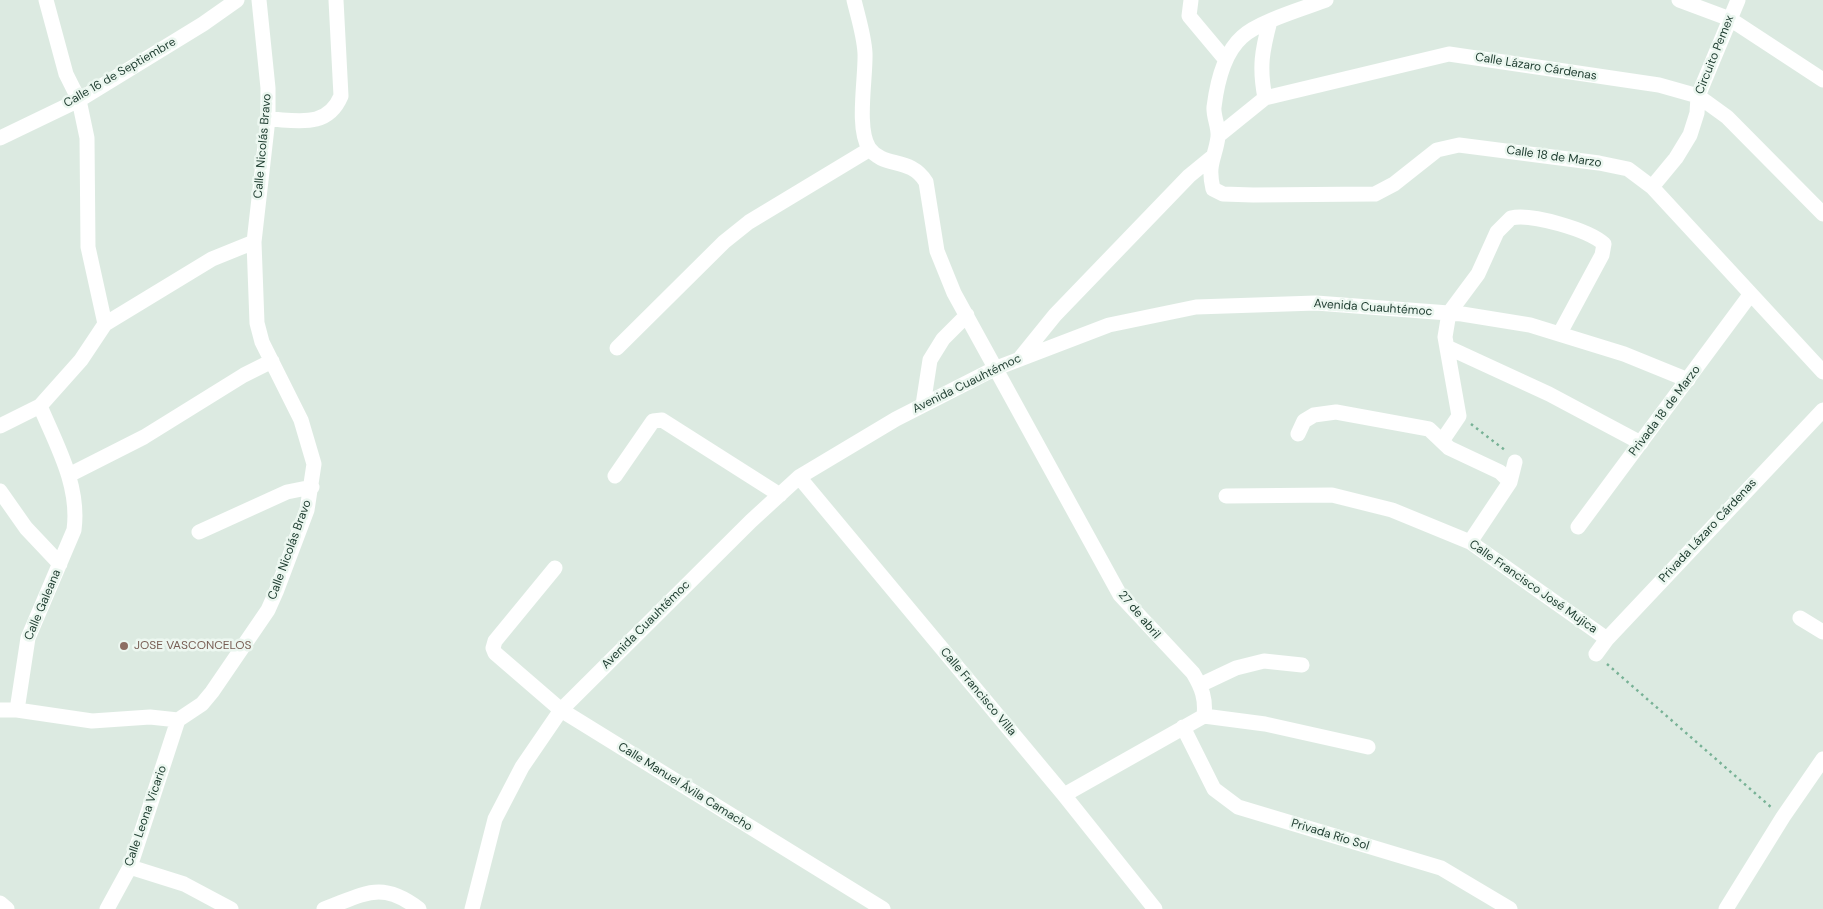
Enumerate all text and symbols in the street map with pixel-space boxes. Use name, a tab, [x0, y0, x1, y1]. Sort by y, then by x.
street label: Circuito Pemex	[1693, 13, 1737, 97]
street label: Calle 16 de Septiembre	[61, 35, 179, 111]
street label: Calle Lázaro Cárdenas	[1474, 50, 1598, 84]
street label: Calle Nicolás Bravo	[251, 93, 275, 199]
street label: Calle 18 de Marzo	[1506, 143, 1602, 171]
street label: Avenida Cuauhtémoc	[1313, 297, 1433, 319]
street label: Avenida Cuauhtémoc	[910, 351, 1024, 417]
street label: Privada 18 de Marzo	[1626, 363, 1704, 459]
street label: Privada Lázaro Cárdenas	[1656, 476, 1760, 586]
street label: Calle Nicolás Bravo	[265, 498, 315, 602]
street label: Calle Francisco José Mujica	[1466, 537, 1600, 637]
street label: Calle Galeana	[22, 567, 64, 643]
street label: Avenida Cuauhtémoc	[599, 578, 693, 672]
street label: 27 de abril	[1115, 588, 1163, 642]
place label: JOSE VASCONCELOS	[134, 639, 251, 653]
marker: JOSE VASCONCELOS	[118, 640, 130, 652]
street label: Calle Francisco Villa	[937, 645, 1019, 739]
street label: Calle Manuel Ávila Camacho	[615, 740, 755, 834]
street label: Calle Leona Vicario	[122, 764, 170, 868]
street label: Privada Río Sol	[1289, 816, 1371, 854]

